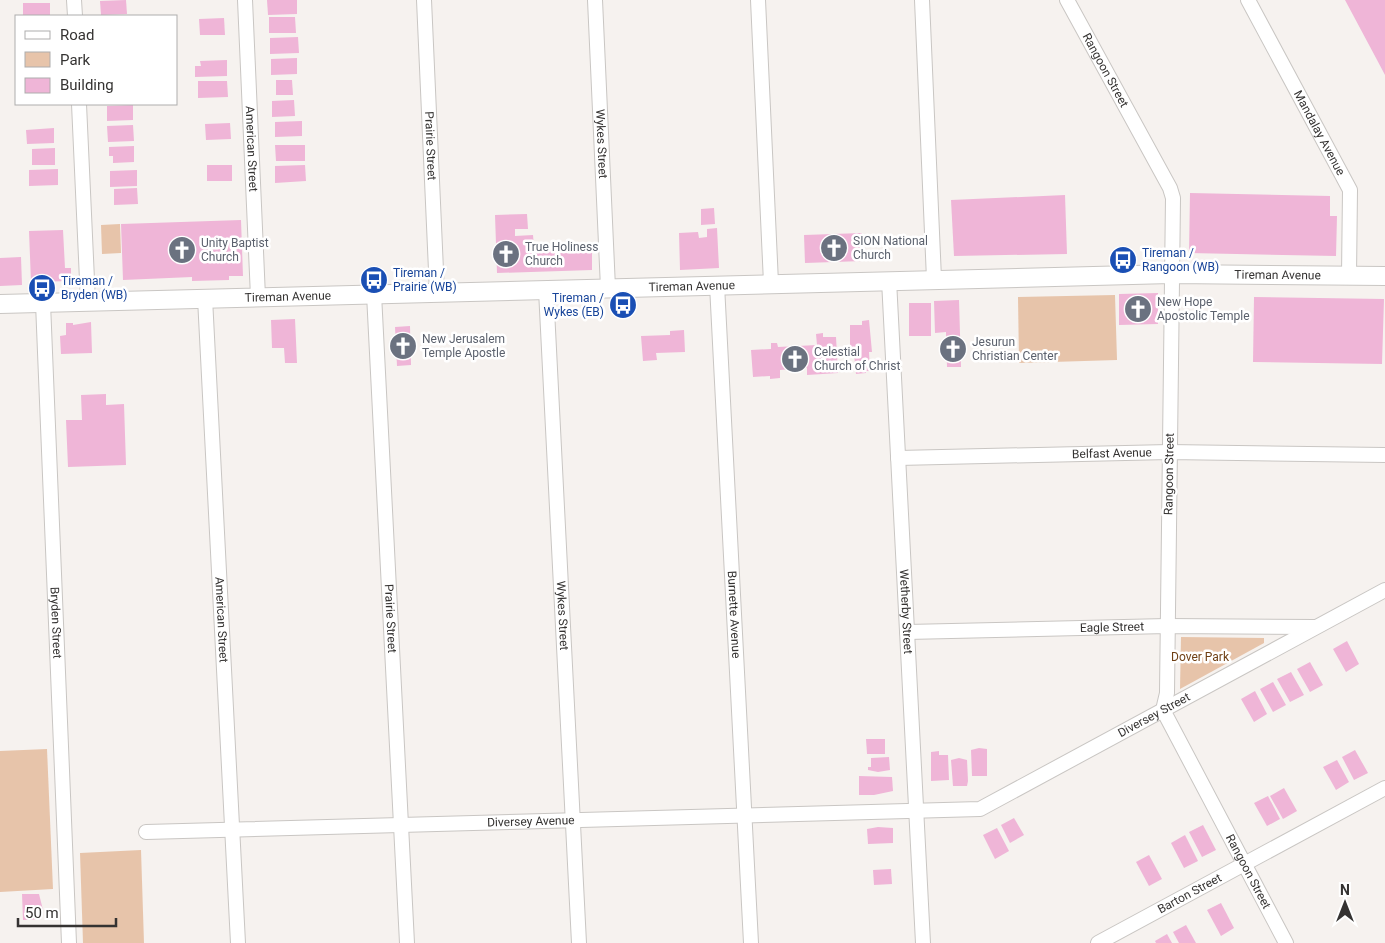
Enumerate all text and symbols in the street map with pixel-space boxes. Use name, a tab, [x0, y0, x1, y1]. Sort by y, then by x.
legend	[15, 15, 178, 105]
text: Road	[60, 26, 94, 44]
street label: Rangoon Street	[1080, 31, 1131, 110]
text: Park	[60, 51, 91, 69]
text: Building	[60, 76, 114, 94]
street label: Mandalay Avenue	[1291, 88, 1348, 178]
street label: American Street	[243, 106, 260, 192]
street label: Wykes Street	[593, 109, 610, 179]
street label: Prairie Street	[422, 111, 439, 181]
church icon: SION National Church	[819, 233, 849, 263]
place label: SION National Church	[853, 234, 928, 262]
church icon: Unity Baptist Church	[167, 235, 197, 265]
place label: Unity Baptist Church	[201, 236, 269, 264]
church icon: True Holiness Church	[491, 239, 521, 269]
place label: True Holiness Church	[525, 240, 598, 268]
bus stop icon: Tireman / Rangoon (WB)	[1108, 245, 1138, 275]
place label: Tireman / Rangoon (WB)	[1142, 246, 1219, 274]
bus stop icon: Tireman / Prairie (WB)	[359, 265, 389, 295]
place label: Tireman / Prairie (WB)	[393, 266, 457, 294]
street label: Tireman Avenue	[1234, 268, 1321, 282]
bus stop icon: Tireman / Bryden (WB)	[27, 273, 57, 303]
place label: Tireman / Bryden (WB)	[61, 274, 128, 302]
street label: Tireman Avenue	[648, 278, 735, 294]
street label: Tireman Avenue	[245, 289, 331, 305]
bus stop icon: Tireman / Wykes (EB)	[608, 290, 638, 320]
place label: Tireman / Wykes (EB)	[544, 291, 604, 319]
church icon: New Hope Apostolic Temple	[1123, 294, 1153, 324]
place label: New Hope Apostolic Temple	[1157, 295, 1250, 323]
church icon: New Jerusalem Temple Apostle	[388, 331, 418, 361]
place label: New Jerusalem Temple Apostle	[422, 332, 505, 360]
church icon: Jesurun Christian Center	[938, 334, 968, 364]
place label: Jesurun Christian Center	[972, 335, 1058, 363]
church icon: Celestial Church of Christ	[780, 344, 810, 374]
place label: Celestial Church of Christ	[814, 345, 900, 373]
street label: Rangoon Street	[1161, 433, 1177, 515]
street label: Belfast Avenue	[1072, 445, 1152, 461]
street label: Wetherby Street	[897, 569, 915, 654]
street label: Burnette Avenue	[725, 570, 743, 659]
street label: American Street	[212, 576, 231, 663]
street label: Wykes Street	[554, 580, 571, 651]
street label: Prairie Street	[382, 584, 399, 653]
street label: Bryden Street	[48, 587, 64, 659]
street label: Eagle Street	[1080, 620, 1144, 635]
park label: Dover Park	[1171, 650, 1230, 664]
street label: Diversey Street	[1115, 690, 1192, 740]
street label: Diversey Avenue	[487, 813, 575, 830]
street label: Rangoon Street	[1223, 832, 1274, 911]
street label: Barton Street	[1155, 871, 1224, 916]
north arrow	[1320, 878, 1370, 928]
text: N	[1340, 882, 1350, 898]
scale bar	[18, 896, 115, 928]
text: 50 m	[25, 904, 59, 922]

